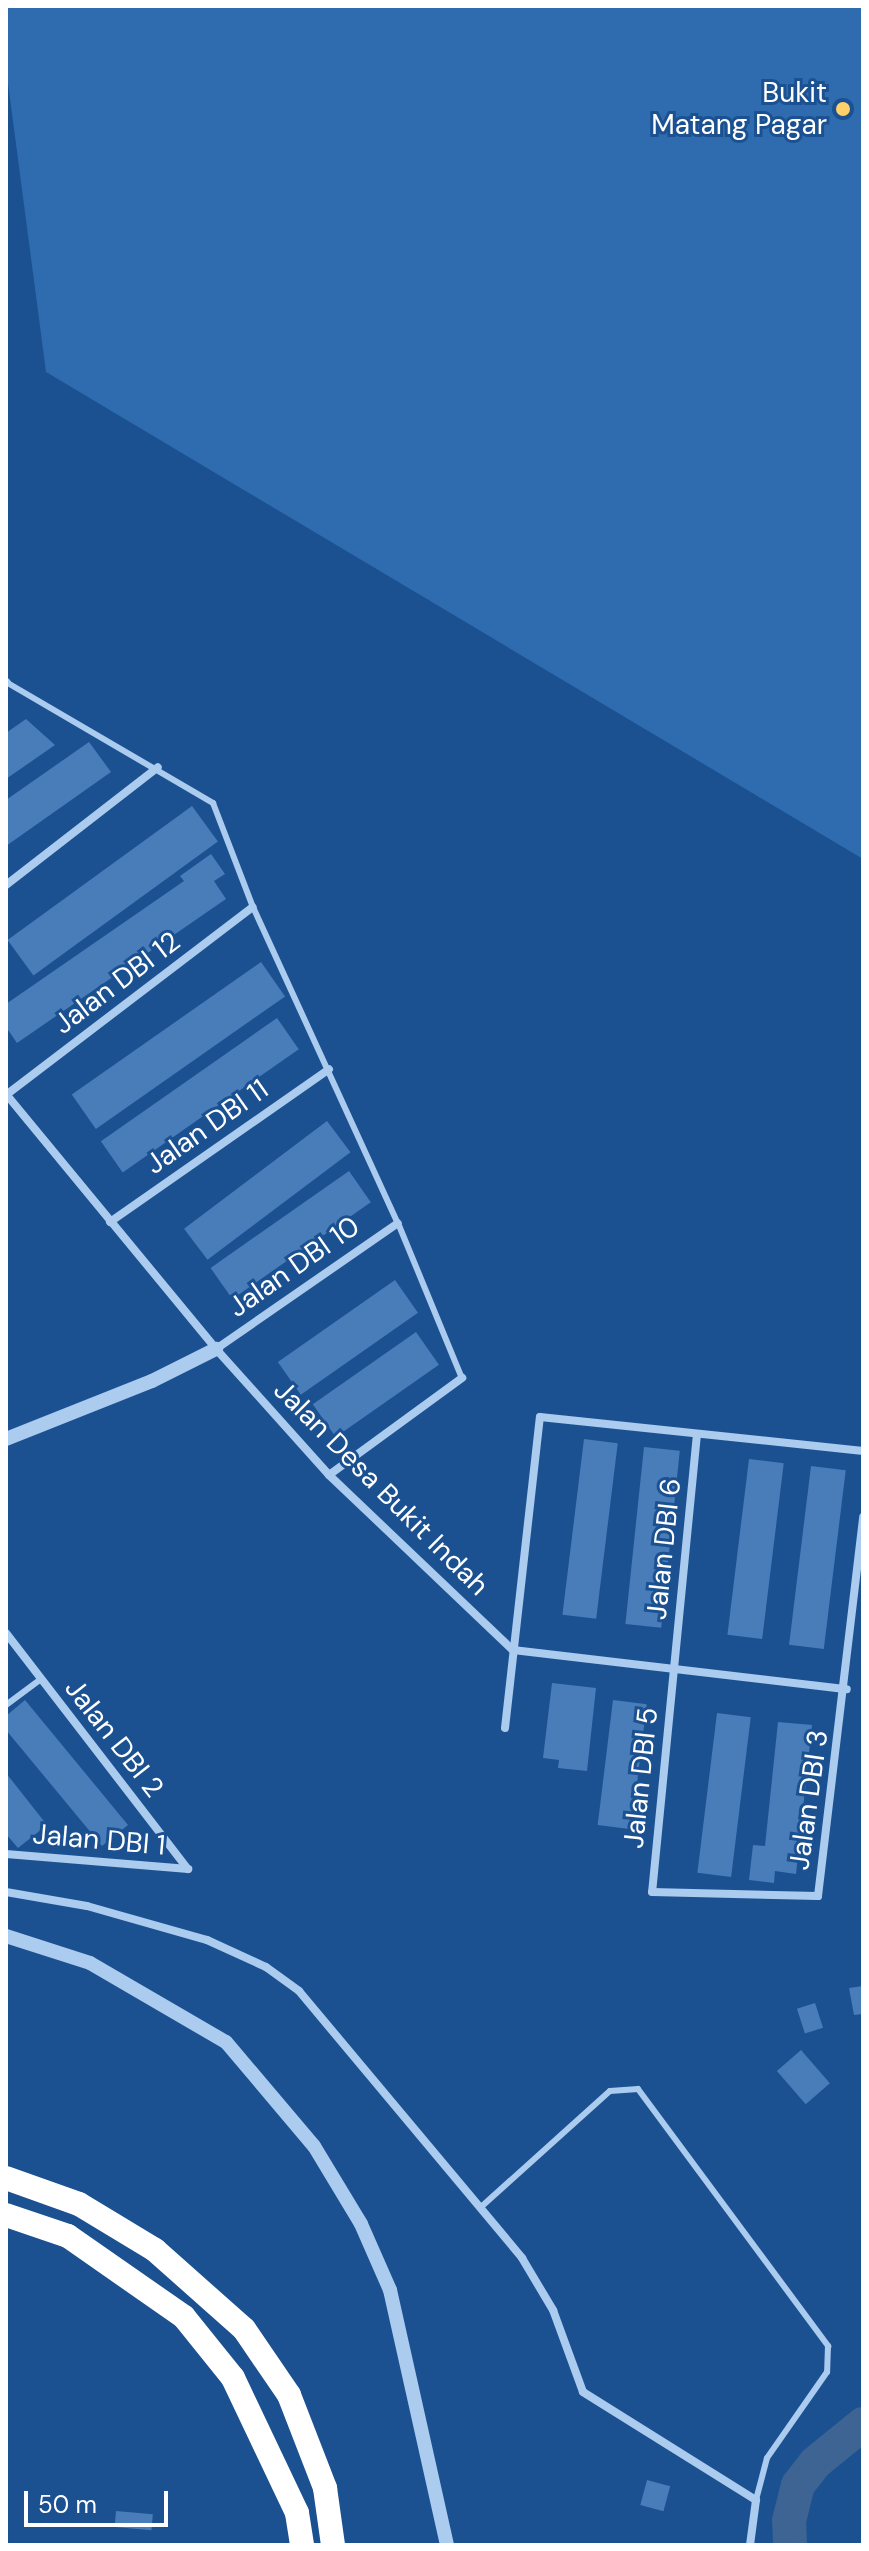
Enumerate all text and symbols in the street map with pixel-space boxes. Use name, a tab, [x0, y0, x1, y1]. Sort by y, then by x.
place label: Bukit Matang Pagar	[651, 76, 827, 142]
marker: Bukit Matang Pagar	[834, 100, 852, 118]
street label: Jalan DBI 12	[47, 925, 187, 1041]
street label: Jalan DBI 11	[139, 1073, 275, 1181]
street label: Jalan DBI 10	[222, 1210, 366, 1324]
street label: Jalan Desa Bukit Indah	[267, 1374, 495, 1602]
street label: Jalan DBI 6	[640, 1477, 688, 1621]
street label: Jalan DBI 2	[58, 1672, 170, 1804]
street label: Jalan DBI 5	[617, 1706, 665, 1850]
street label: Jalan DBI 3	[783, 1728, 835, 1872]
street label: Jalan DBI 1	[31, 1817, 167, 1863]
scale bar	[28, 2475, 172, 2525]
text: 50 m	[38, 2489, 97, 2520]

